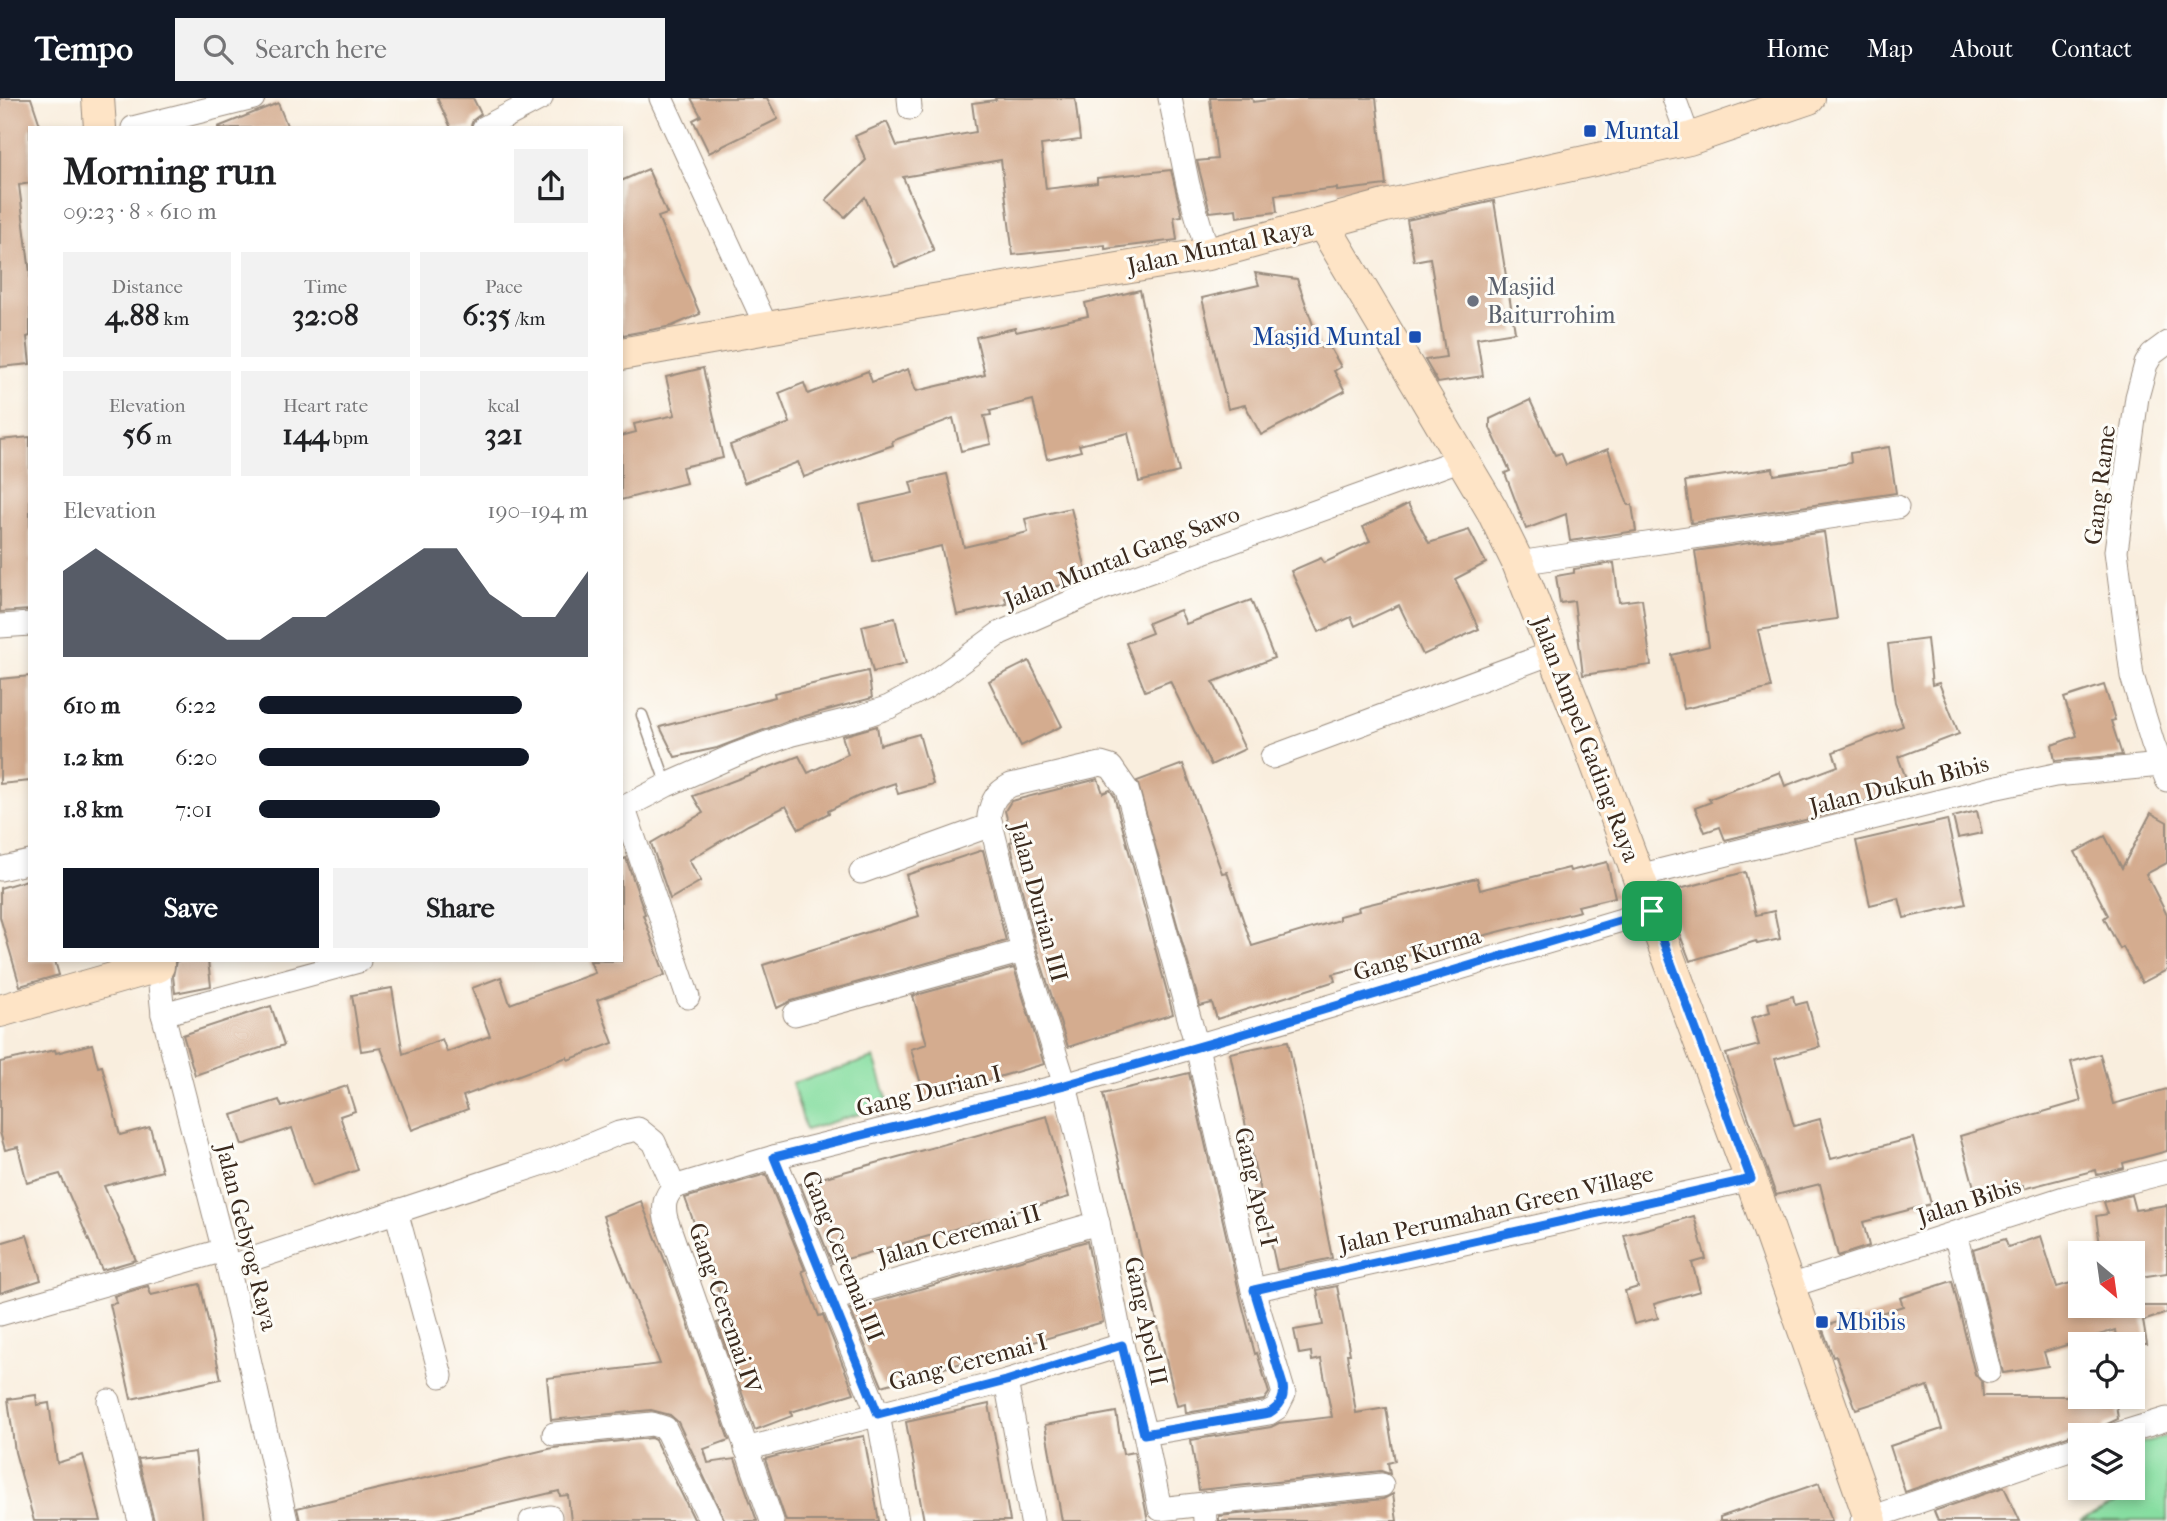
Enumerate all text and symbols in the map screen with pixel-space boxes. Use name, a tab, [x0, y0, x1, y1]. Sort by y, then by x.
search box	[175, 18, 665, 81]
text: Tempo	[35, 30, 133, 69]
icon: search	[199, 30, 237, 68]
text: Search here	[255, 34, 387, 65]
text: Home	[1767, 35, 1829, 63]
text: Map	[1867, 35, 1913, 63]
text: About	[1951, 35, 2013, 63]
text: Contact	[2051, 35, 2132, 63]
place label: Muntal	[1604, 117, 1680, 145]
marker: Muntal	[1582, 123, 1598, 139]
text: Morning run	[63, 149, 276, 194]
button: share	[514, 149, 588, 223]
text: 09:23 · 8 × 610 m	[63, 198, 217, 225]
street label: Jalan Muntal Raya	[1123, 213, 1316, 281]
place label: Masjid Baiturrohim	[1487, 273, 1616, 329]
text: Distance	[111, 276, 183, 298]
text: Time	[304, 276, 347, 298]
text: Pace	[485, 276, 523, 298]
marker: Masjid Baiturrohim	[1465, 293, 1481, 309]
text: 4.88	[105, 298, 160, 333]
text: 32:08	[292, 298, 359, 333]
text: 6:35	[462, 298, 511, 333]
text: km	[160, 308, 189, 330]
text: /km	[511, 308, 545, 330]
place label: Masjid Muntal	[1252, 323, 1401, 351]
marker: Masjid Muntal	[1407, 329, 1423, 345]
text: Elevation	[109, 395, 186, 417]
text: Heart rate	[283, 395, 368, 417]
text: kcal	[488, 395, 520, 417]
text: 56	[123, 417, 152, 452]
text: 144	[282, 417, 329, 452]
text: 321	[485, 417, 523, 452]
street label: Gang Rame	[2079, 423, 2121, 547]
text: m	[152, 427, 172, 449]
text: bpm	[329, 427, 369, 449]
text: Elevation	[63, 497, 156, 524]
text: 190–194 m	[487, 497, 588, 524]
street label: Jalan Muntal Gang Sawo	[999, 499, 1243, 615]
street label: Jalan Ampel Gading Raya	[1525, 610, 1646, 867]
text: 610 m	[63, 692, 120, 719]
text: 6:22	[175, 692, 217, 719]
text: 1.2 km	[63, 744, 123, 771]
text: 6:20	[175, 744, 218, 771]
street label: Jalan Dukuh Bibis	[1805, 749, 1992, 821]
text: 1.8 km	[63, 796, 123, 823]
text: 7:01	[175, 796, 212, 823]
street label: Jalan Durian III	[1004, 817, 1074, 985]
button: Save	[63, 868, 319, 948]
button: Share	[333, 868, 588, 948]
pin	[1622, 881, 1682, 941]
icon: arrive	[1633, 892, 1671, 930]
street label: Gang Kurma	[1350, 921, 1485, 987]
street label: Gang Durian I	[853, 1059, 1005, 1123]
street label: Gang Apel I	[1229, 1125, 1283, 1249]
street label: Jalan Gebyog Raya	[210, 1139, 284, 1334]
street label: Jalan Perumahan Green Village	[1334, 1159, 1656, 1259]
street label: Gang Ceremai III	[796, 1167, 890, 1345]
street label: Jalan Bibis	[1912, 1171, 2024, 1232]
street label: Jalan Ceremai II	[872, 1198, 1044, 1272]
street label: Gang Ceremai IV	[683, 1219, 768, 1398]
north arrow	[2068, 1241, 2146, 1318]
map controls	[2068, 1241, 2145, 1500]
street label: Gang Apel II	[1119, 1254, 1173, 1388]
place label: Mbibis	[1836, 1308, 1906, 1336]
marker: Mbibis	[1814, 1314, 1830, 1330]
street label: Gang Ceremai I	[886, 1327, 1050, 1397]
button: locate	[2068, 1332, 2145, 1409]
button: layers	[2068, 1423, 2145, 1500]

